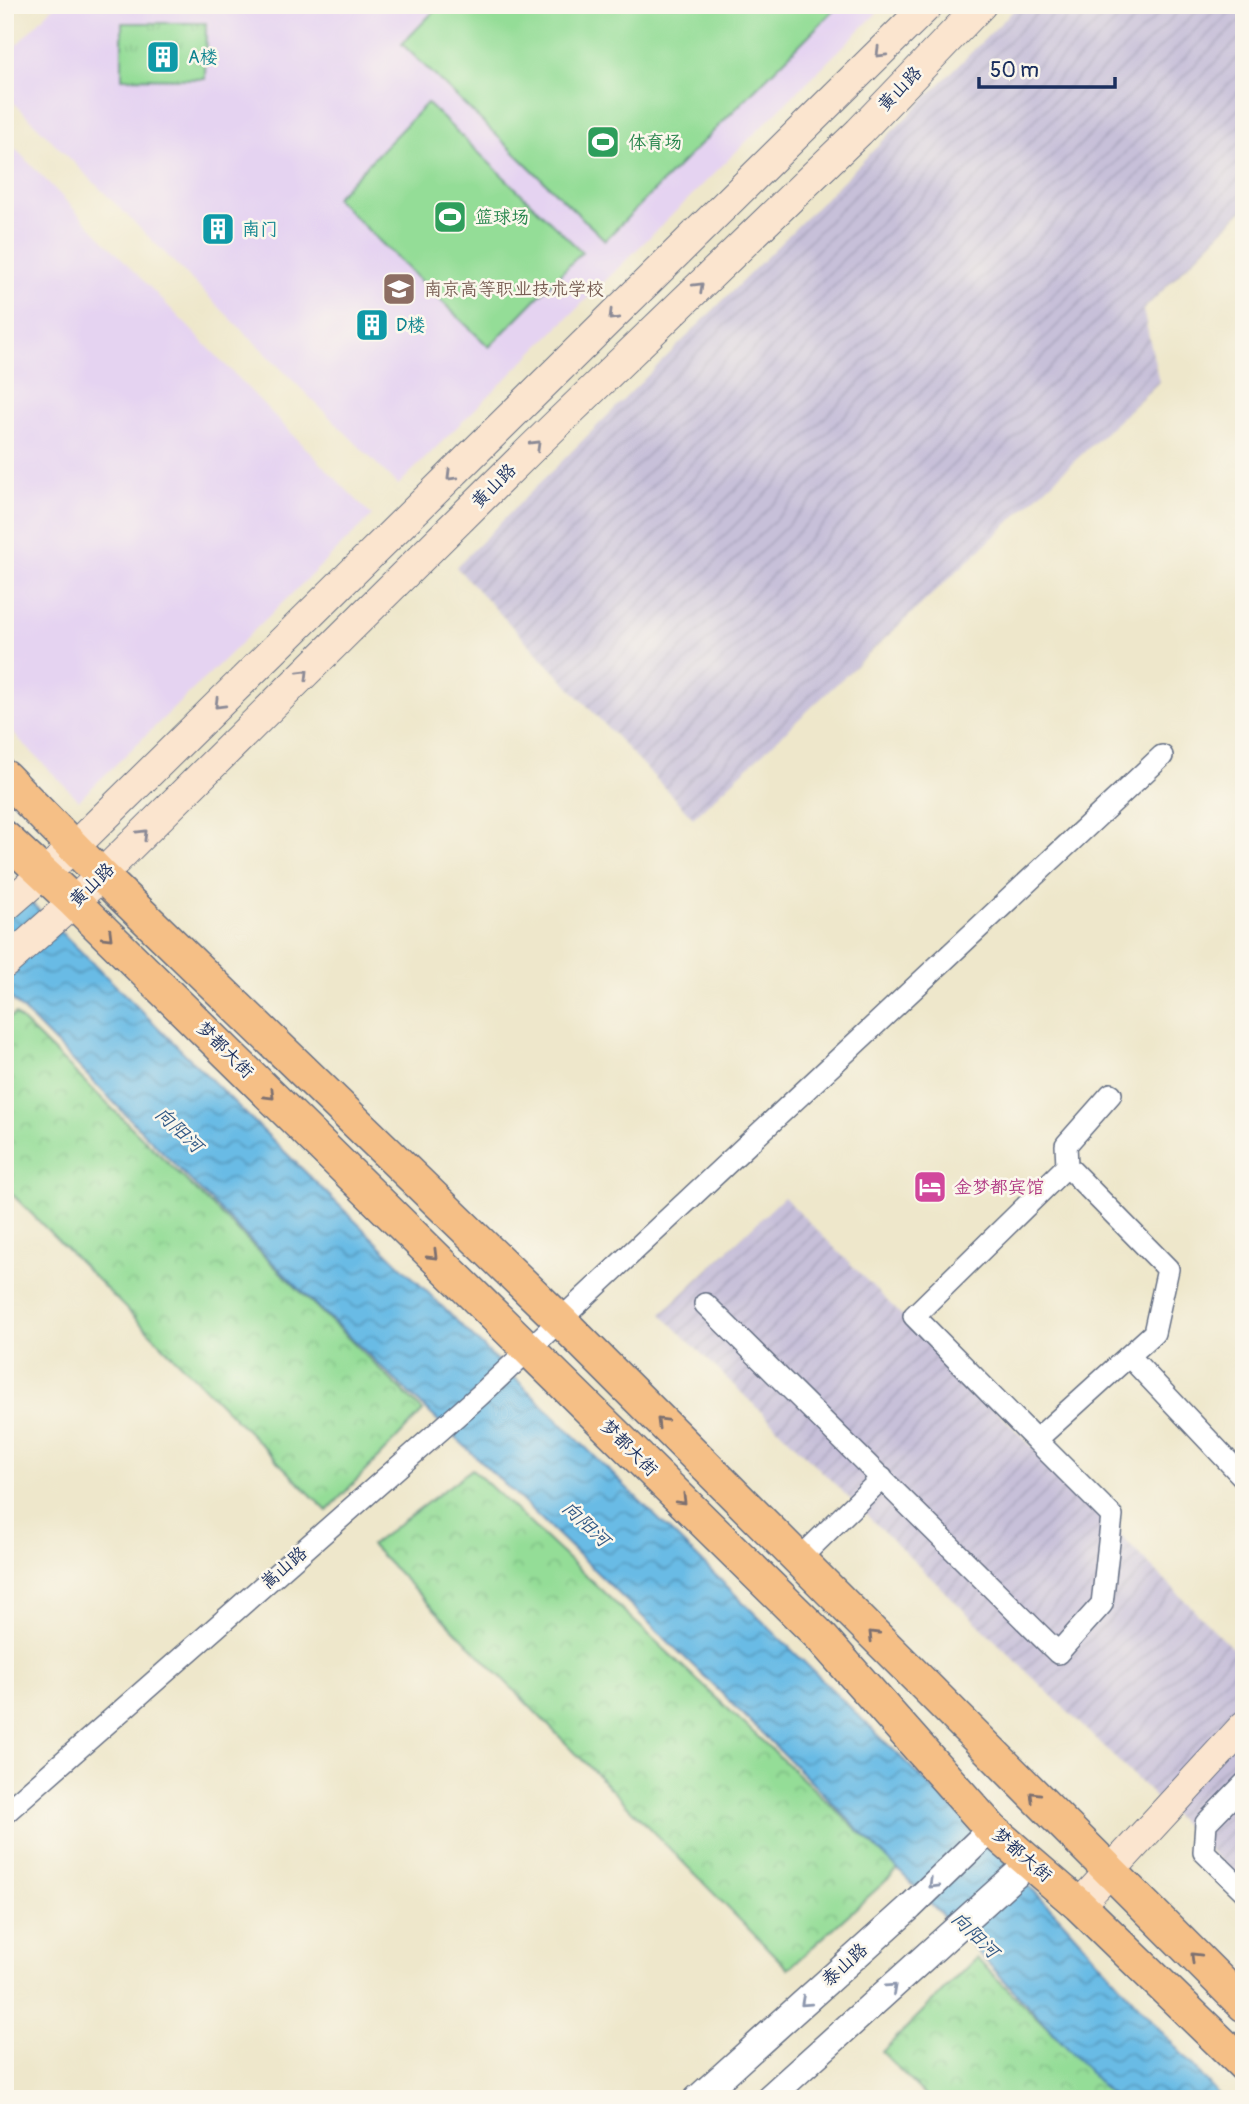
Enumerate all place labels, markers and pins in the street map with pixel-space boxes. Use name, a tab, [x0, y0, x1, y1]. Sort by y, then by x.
building icon: A楼	[144, 38, 182, 76]
place label: A楼	[188, 46, 218, 69]
sports icon: 体育场	[584, 123, 622, 161]
place label: 体育场	[628, 131, 682, 154]
sports icon: 篮球场	[431, 198, 469, 236]
place label: 篮球场	[475, 206, 529, 229]
building icon: 南门	[199, 210, 237, 248]
place label: 南门	[242, 218, 278, 241]
school or university icon: 南京高等职业技术学校	[380, 270, 418, 308]
place label: 南京高等职业技术学校	[424, 278, 604, 301]
building icon: D楼	[353, 306, 391, 344]
place label: D楼	[396, 314, 425, 337]
hotel icon: 金梦都宾馆	[911, 1168, 949, 1206]
place label: 金梦都宾馆	[954, 1176, 1044, 1199]

